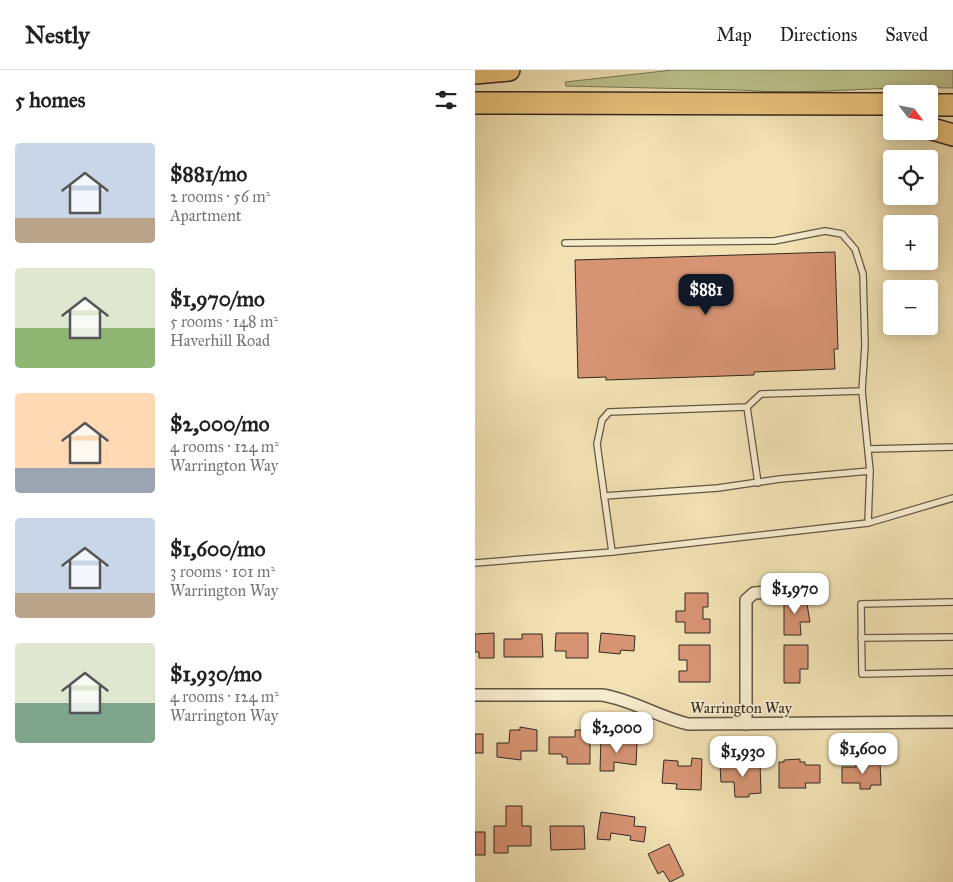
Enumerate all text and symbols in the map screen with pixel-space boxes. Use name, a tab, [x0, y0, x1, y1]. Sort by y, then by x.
text: Nestly	[25, 20, 90, 50]
text: Map	[716, 24, 752, 46]
text: Directions	[780, 24, 857, 46]
text: Saved	[885, 24, 928, 46]
north arrow	[883, 85, 937, 140]
map controls	[883, 85, 938, 335]
icon: filters	[432, 86, 460, 114]
text: 5 homes	[15, 87, 86, 113]
button: locate	[883, 150, 938, 205]
text: $881/mo	[170, 161, 247, 187]
icon: home	[55, 163, 115, 223]
text: 2 rooms · 56 m²	[170, 187, 270, 206]
text: Apartment	[170, 206, 242, 225]
button: +	[883, 215, 938, 270]
pin: $881	[676, 274, 736, 316]
text: $881	[690, 280, 722, 299]
button: −	[883, 280, 938, 335]
text: $1,970/mo	[170, 286, 265, 312]
icon: home	[55, 288, 115, 348]
text: 5 rooms · 148 m²	[170, 312, 278, 331]
text: Haverhill Road	[170, 331, 270, 350]
text: $2,000/mo	[170, 411, 269, 437]
icon: home	[55, 413, 115, 473]
text: 4 rooms · 124 m²	[170, 437, 279, 456]
text: Warrington Way	[170, 456, 278, 475]
text: $1,600/mo	[170, 536, 266, 562]
icon: home	[55, 538, 115, 598]
text: 3 rooms · 101 m²	[170, 562, 275, 581]
pin: $1,970	[754, 572, 836, 615]
text: $1,970	[772, 579, 818, 598]
text: Warrington Way	[170, 581, 278, 600]
text: $1,930/mo	[170, 661, 262, 687]
icon: home	[55, 663, 115, 723]
text: 4 rooms · 124 m²	[170, 687, 279, 706]
street label: Warrington Way	[690, 699, 793, 717]
text: Warrington Way	[170, 706, 278, 725]
pin: $2,000	[576, 712, 658, 754]
text: $2,000	[592, 718, 642, 737]
pin: $1,600	[822, 732, 904, 775]
pin: $1,930	[702, 736, 784, 778]
text: $1,600	[840, 739, 886, 758]
text: $1,930	[721, 742, 765, 761]

